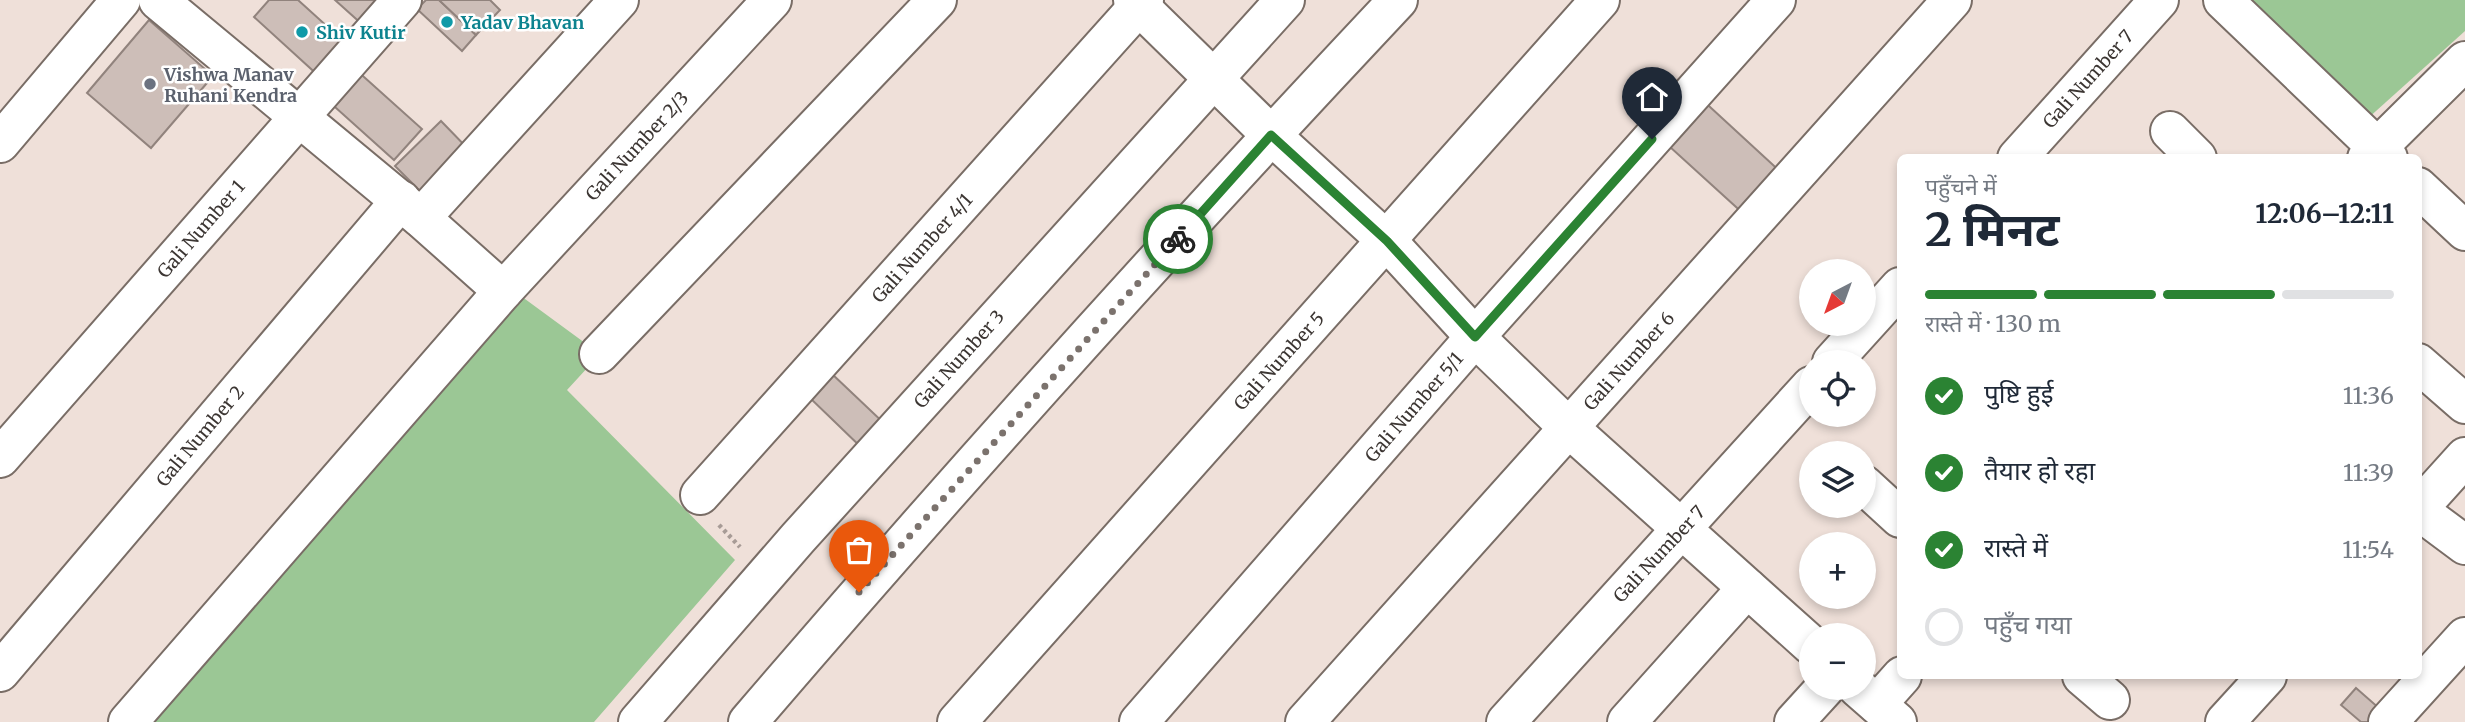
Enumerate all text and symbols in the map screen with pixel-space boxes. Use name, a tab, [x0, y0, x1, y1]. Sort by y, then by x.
place label: Yadav Bhavan	[460, 11, 584, 34]
marker: Yadav Bhavan	[439, 14, 455, 30]
place label: Shiv Kutir	[316, 21, 406, 44]
marker: Shiv Kutir	[294, 24, 310, 40]
street label: Gali Number 7	[2038, 25, 2138, 133]
place label: Vishwa Manav Ruhani Kendra	[163, 63, 297, 107]
pin	[1622, 67, 1682, 139]
marker: Vishwa Manav Ruhani Kendra	[142, 76, 158, 92]
icon: home	[1633, 78, 1671, 116]
street label: Gali Number 2/3	[580, 87, 694, 205]
text: पहुँचने में	[1925, 172, 1997, 201]
street label: Gali Number 1	[152, 175, 250, 283]
street label: Gali Number 4/1	[867, 189, 977, 307]
text: 12:06–12:11	[2255, 197, 2394, 230]
text: 2 मिनट	[1925, 201, 2060, 259]
courier	[1143, 204, 1213, 274]
icon: bike	[1159, 220, 1197, 258]
north arrow	[1799, 259, 1876, 336]
map controls	[1799, 259, 1876, 700]
street label: Gali Number 3	[909, 305, 1009, 413]
street label: Gali Number 5	[1229, 307, 1329, 415]
street label: Gali Number 6	[1579, 307, 1679, 415]
text: रास्ते में · 130 m	[1925, 309, 2061, 338]
street label: Gali Number 5/1	[1360, 347, 1468, 467]
button: locate	[1799, 350, 1876, 427]
icon: check	[1925, 377, 1963, 415]
text: पुष्टि हुई	[1984, 377, 2053, 410]
street label: Gali Number 2	[151, 381, 249, 491]
text: 11:36	[2343, 381, 2394, 410]
button: layers	[1799, 441, 1876, 518]
icon: check	[1925, 454, 1963, 492]
text: तैयार हो रहा	[1984, 454, 2095, 487]
text: 11:39	[2343, 458, 2394, 487]
street label: Gali Number 7	[1608, 501, 1710, 607]
pin	[829, 520, 889, 592]
icon: bag	[840, 531, 878, 569]
icon: check	[1925, 531, 1963, 569]
text: रास्ते में	[1984, 531, 2048, 564]
button: +	[1799, 532, 1876, 609]
text: 11:54	[2342, 535, 2394, 564]
text: पहुँच गया	[1984, 608, 2072, 641]
button: −	[1799, 623, 1876, 700]

